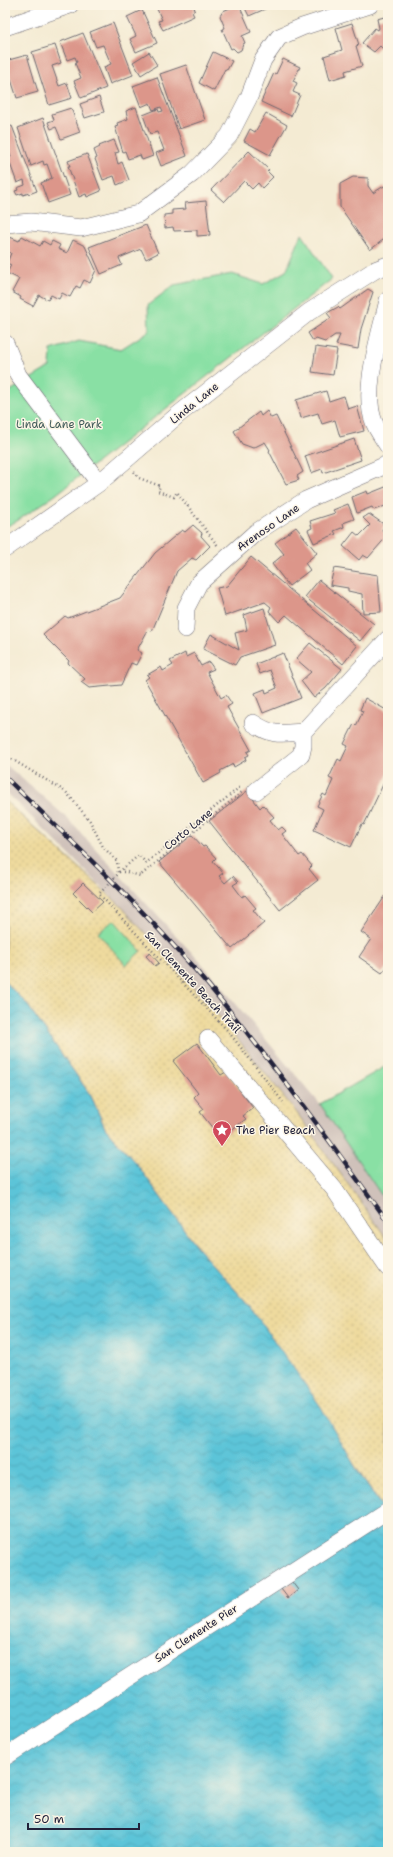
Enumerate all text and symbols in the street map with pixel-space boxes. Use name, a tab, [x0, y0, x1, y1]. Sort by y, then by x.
street label: Linda Lane	[167, 379, 222, 428]
park label: Linda Lane Park	[16, 417, 102, 432]
street label: Arenoso Lane	[234, 500, 303, 555]
street label: Corto Lane	[161, 805, 216, 854]
street label: San Clemente Beach Trail	[141, 928, 245, 1037]
place icon: The Pier Beach	[211, 1119, 233, 1147]
place label: The Pier Beach	[236, 1123, 315, 1138]
street label: San Clemente Pier	[152, 1601, 241, 1666]
scale bar	[28, 1805, 139, 1831]
text: 50 m	[34, 1811, 64, 1827]

